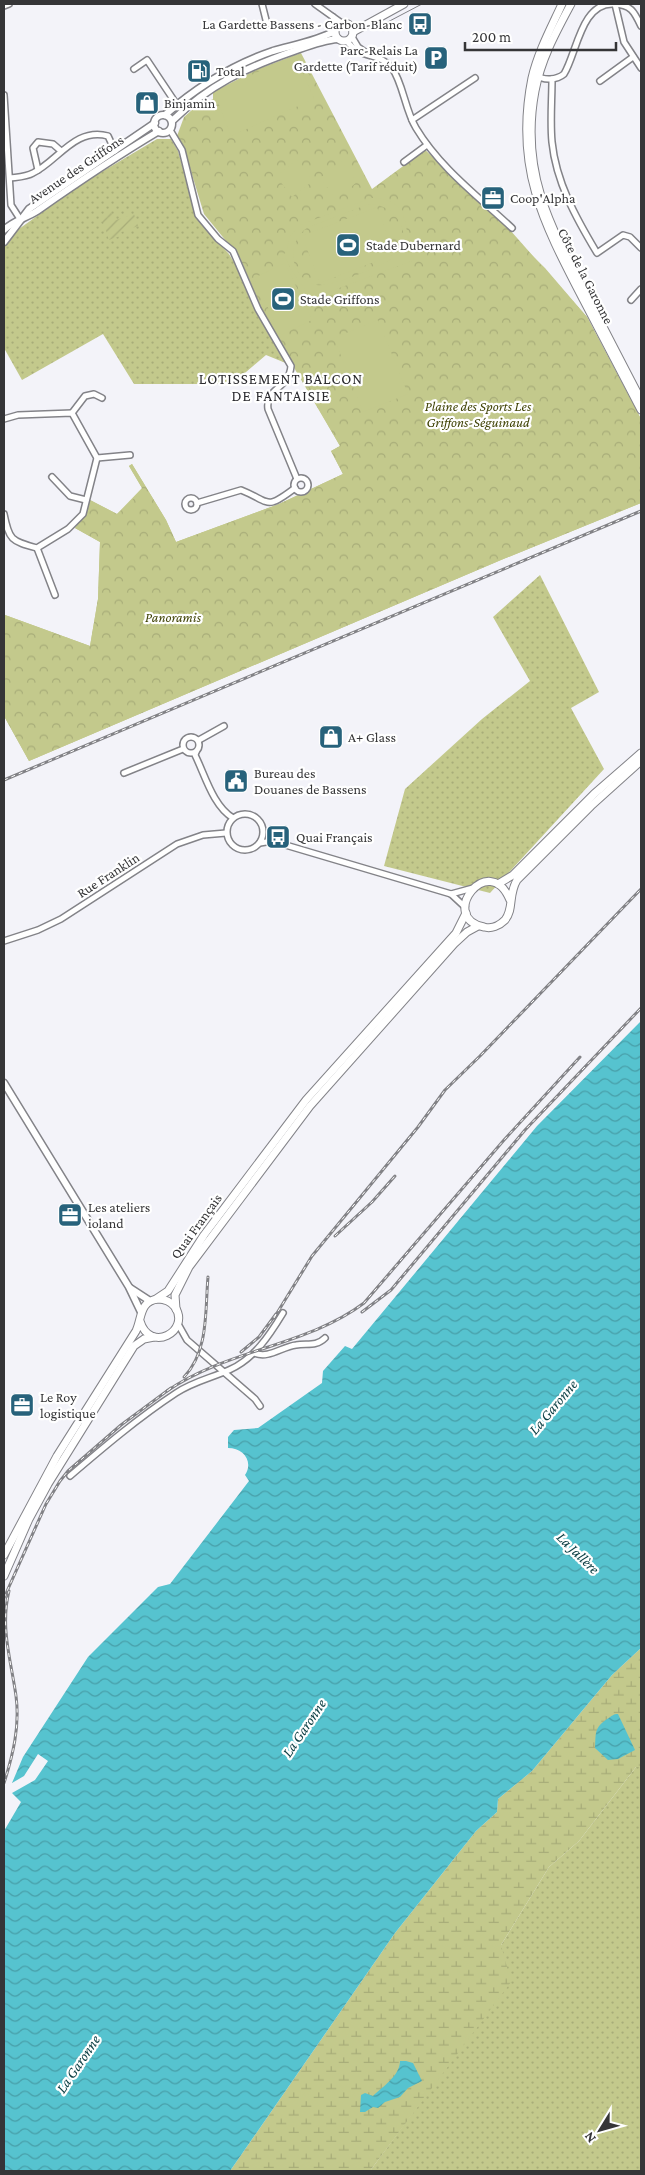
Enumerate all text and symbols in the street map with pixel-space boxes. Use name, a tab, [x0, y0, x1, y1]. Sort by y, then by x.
bus stop icon: La Gardette Bassens - Carbon-Blanc	[407, 11, 433, 37]
place label: La Gardette Bassens - Carbon-Blanc	[202, 16, 402, 32]
scale bar	[465, 20, 616, 52]
text: 200 m	[472, 29, 511, 45]
place label: Parc-Relais La Gardette (Tarif réduit)	[294, 42, 419, 75]
parking icon: Parc-Relais La Gardette (Tarif réduit)	[423, 45, 449, 71]
fuel station icon: Total	[186, 58, 212, 84]
place label: Total	[216, 63, 245, 79]
shop icon: Binjamin	[134, 90, 160, 116]
place label: Binjamin	[164, 95, 216, 112]
street label: Avenue des Griffons	[25, 131, 127, 207]
office icon: Coop'Alpha	[480, 185, 506, 211]
place label: Coop'Alpha	[510, 190, 576, 206]
street label: Côte de la Garonne	[555, 225, 617, 327]
sports icon: Stade Dubernard	[335, 232, 361, 258]
place label: Stade Dubernard	[366, 237, 461, 253]
sports icon: Stade Griffons	[270, 286, 296, 312]
place label: Stade Griffons	[300, 291, 379, 307]
district label: LOTISSEMENT BALCON DE FANTAISIE	[199, 371, 363, 404]
park label: Plaine des Sports Les Griffons-Séguinaud	[425, 398, 532, 430]
park label: Panoramis	[145, 609, 202, 625]
shop icon: A+ Glass	[318, 724, 344, 750]
place label: A+ Glass	[348, 729, 396, 745]
place label: Bureau des Douanes de Bassens	[254, 765, 366, 797]
public building icon: Bureau des Douanes de Bassens	[223, 768, 249, 794]
bus stop icon: Quai Français	[265, 824, 291, 850]
place label: Quai Français	[296, 829, 373, 845]
street label: Rue Franklin	[74, 849, 142, 901]
street label: Quai Français	[167, 1190, 225, 1262]
place label: Les ateliers ioland	[88, 1199, 150, 1231]
office icon: Les ateliers ioland	[57, 1202, 83, 1228]
water label: La Garonne	[526, 1376, 581, 1437]
place label: Le Roy logistique	[40, 1389, 96, 1421]
office icon: Le Roy logistique	[9, 1392, 35, 1418]
water label: La Jallère	[553, 1529, 603, 1578]
water label: La Garonne	[279, 1696, 329, 1760]
water label: La Garonne	[53, 2032, 103, 2096]
north arrow	[575, 2105, 625, 2155]
text: N	[580, 2129, 599, 2146]

